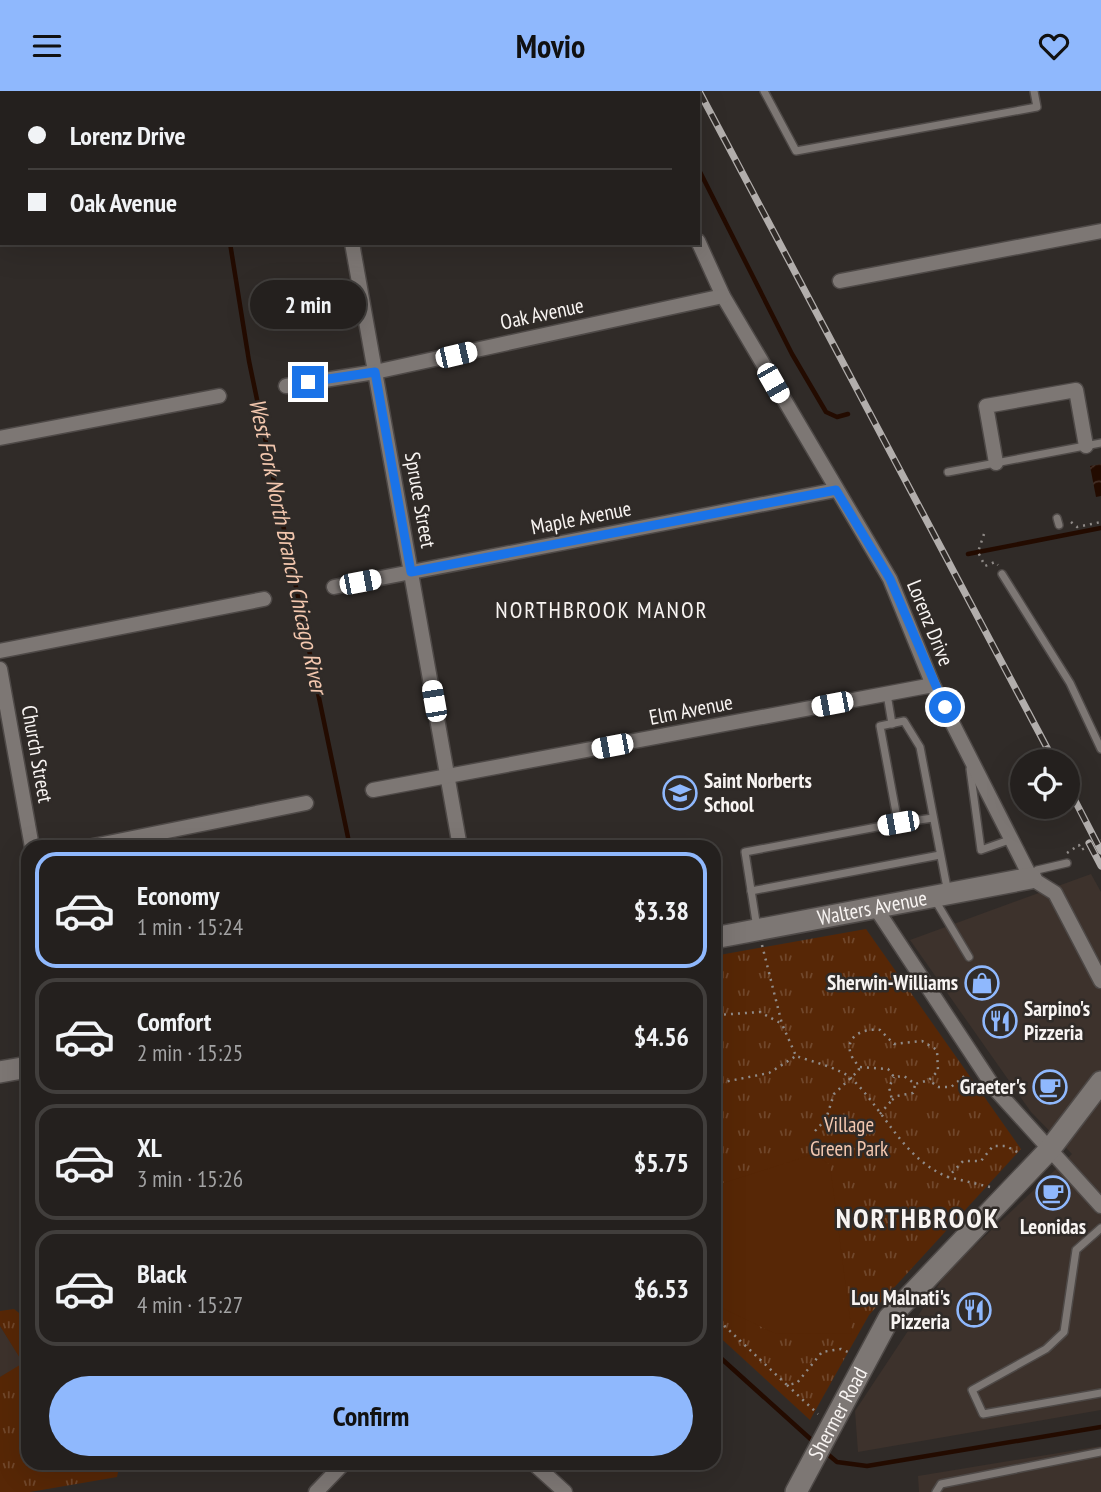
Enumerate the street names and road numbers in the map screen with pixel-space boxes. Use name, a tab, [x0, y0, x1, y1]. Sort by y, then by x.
street label: Oak Avenue	[498, 292, 586, 336]
street label: Spruce Street	[399, 450, 442, 550]
street label: Maple Avenue	[529, 495, 633, 540]
street label: Lorenz Drive	[901, 576, 960, 670]
street label: Elm Avenue	[647, 688, 735, 731]
street label: Church Street	[16, 703, 59, 805]
street label: Walters Avenue	[815, 884, 929, 931]
street label: Shermer Road	[802, 1362, 873, 1464]

